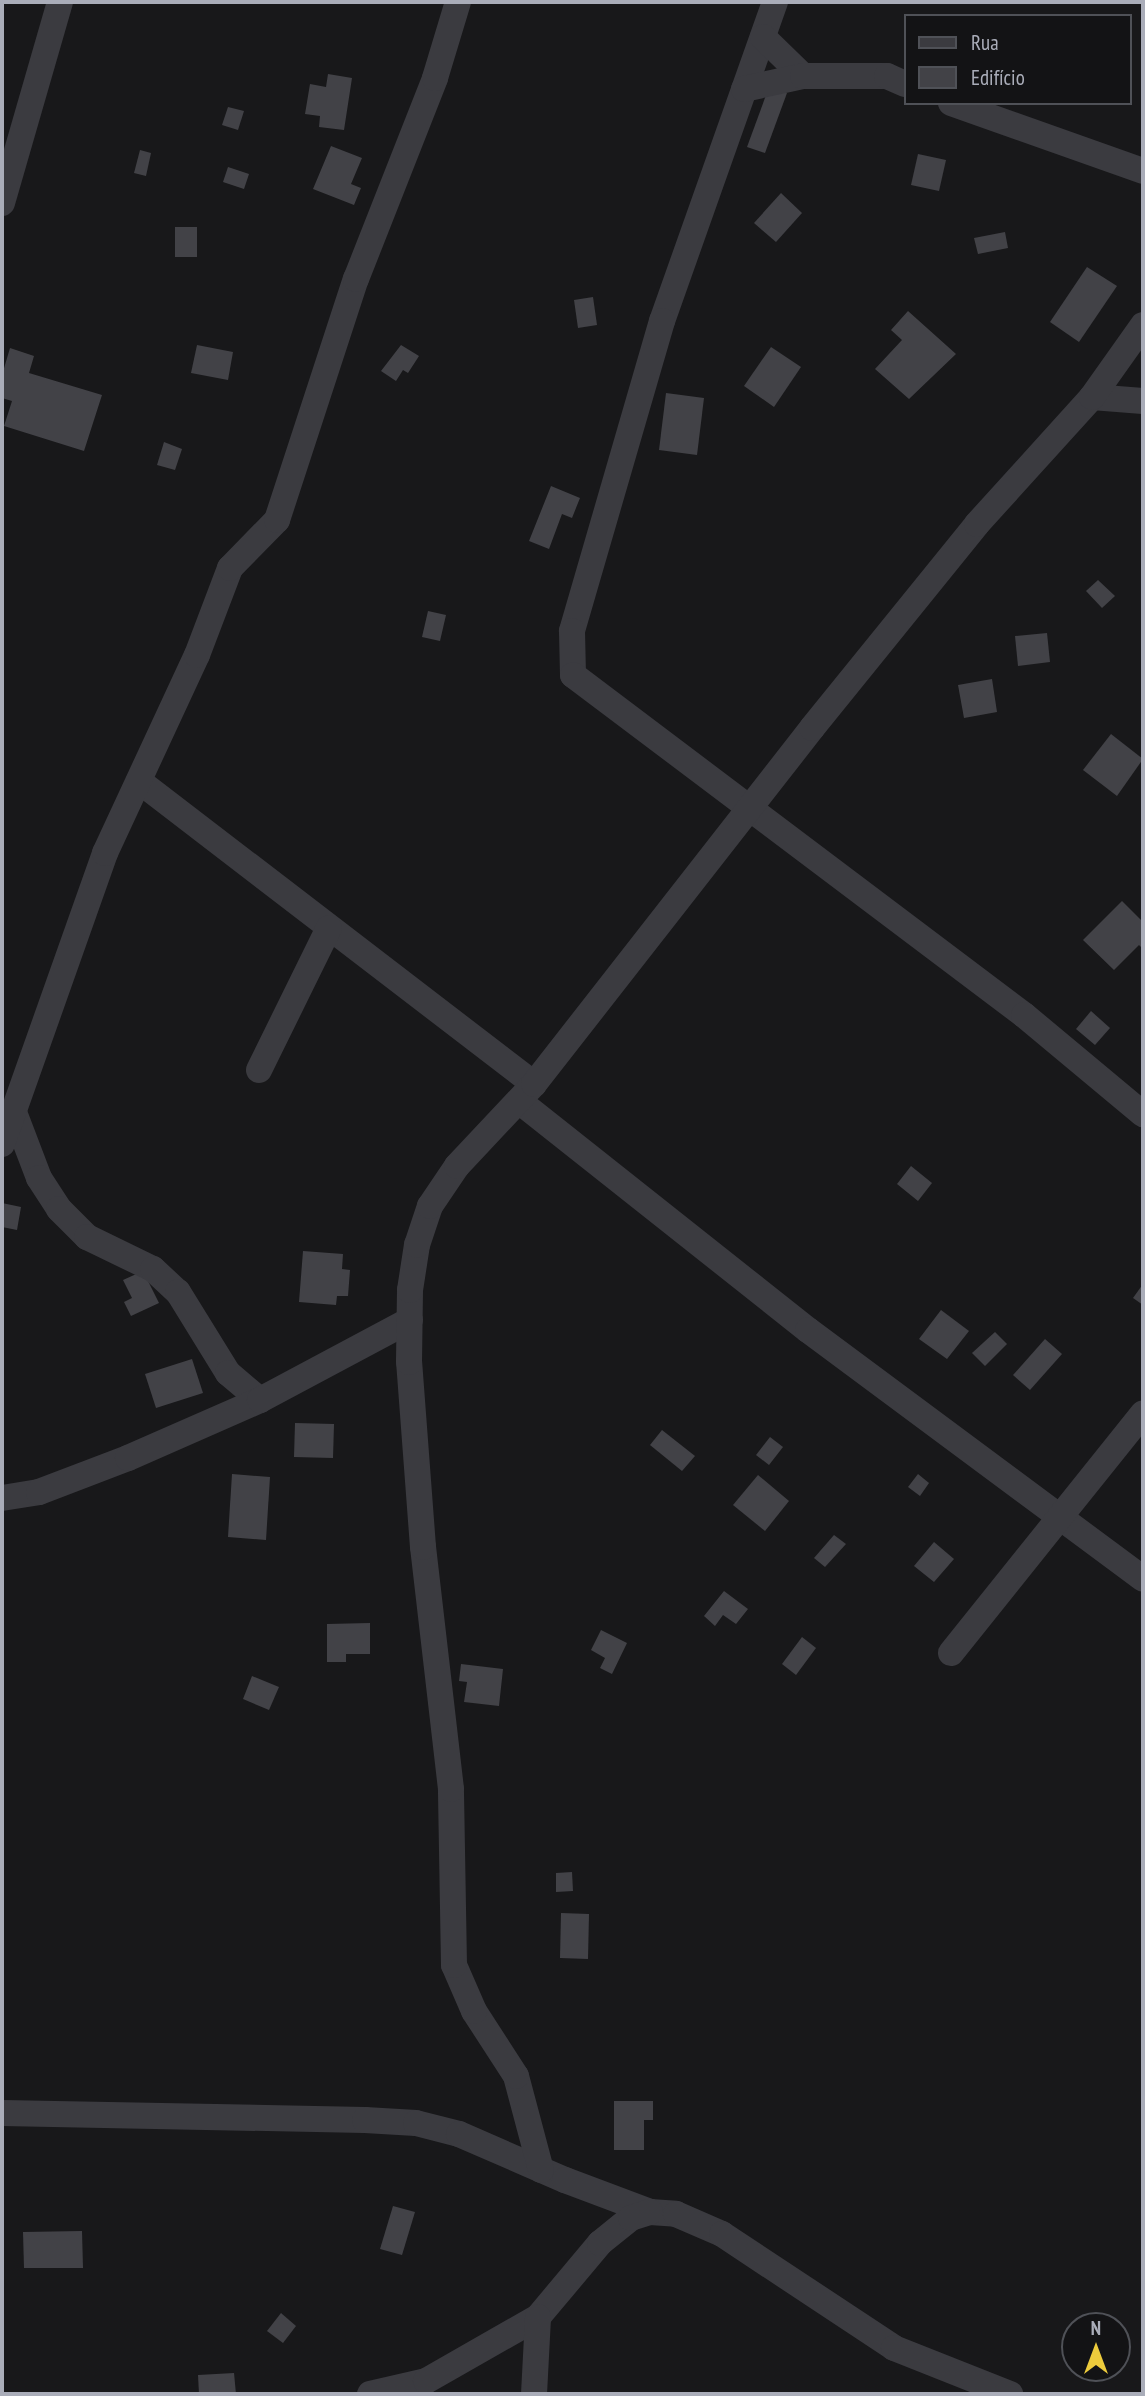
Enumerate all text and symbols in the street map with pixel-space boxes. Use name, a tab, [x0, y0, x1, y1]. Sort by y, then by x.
legend	[904, 14, 1131, 105]
text: Rua	[971, 29, 999, 56]
text: Edifício	[971, 64, 1025, 91]
north arrow	[1061, 2312, 1131, 2382]
text: N	[1091, 2316, 1101, 2340]

